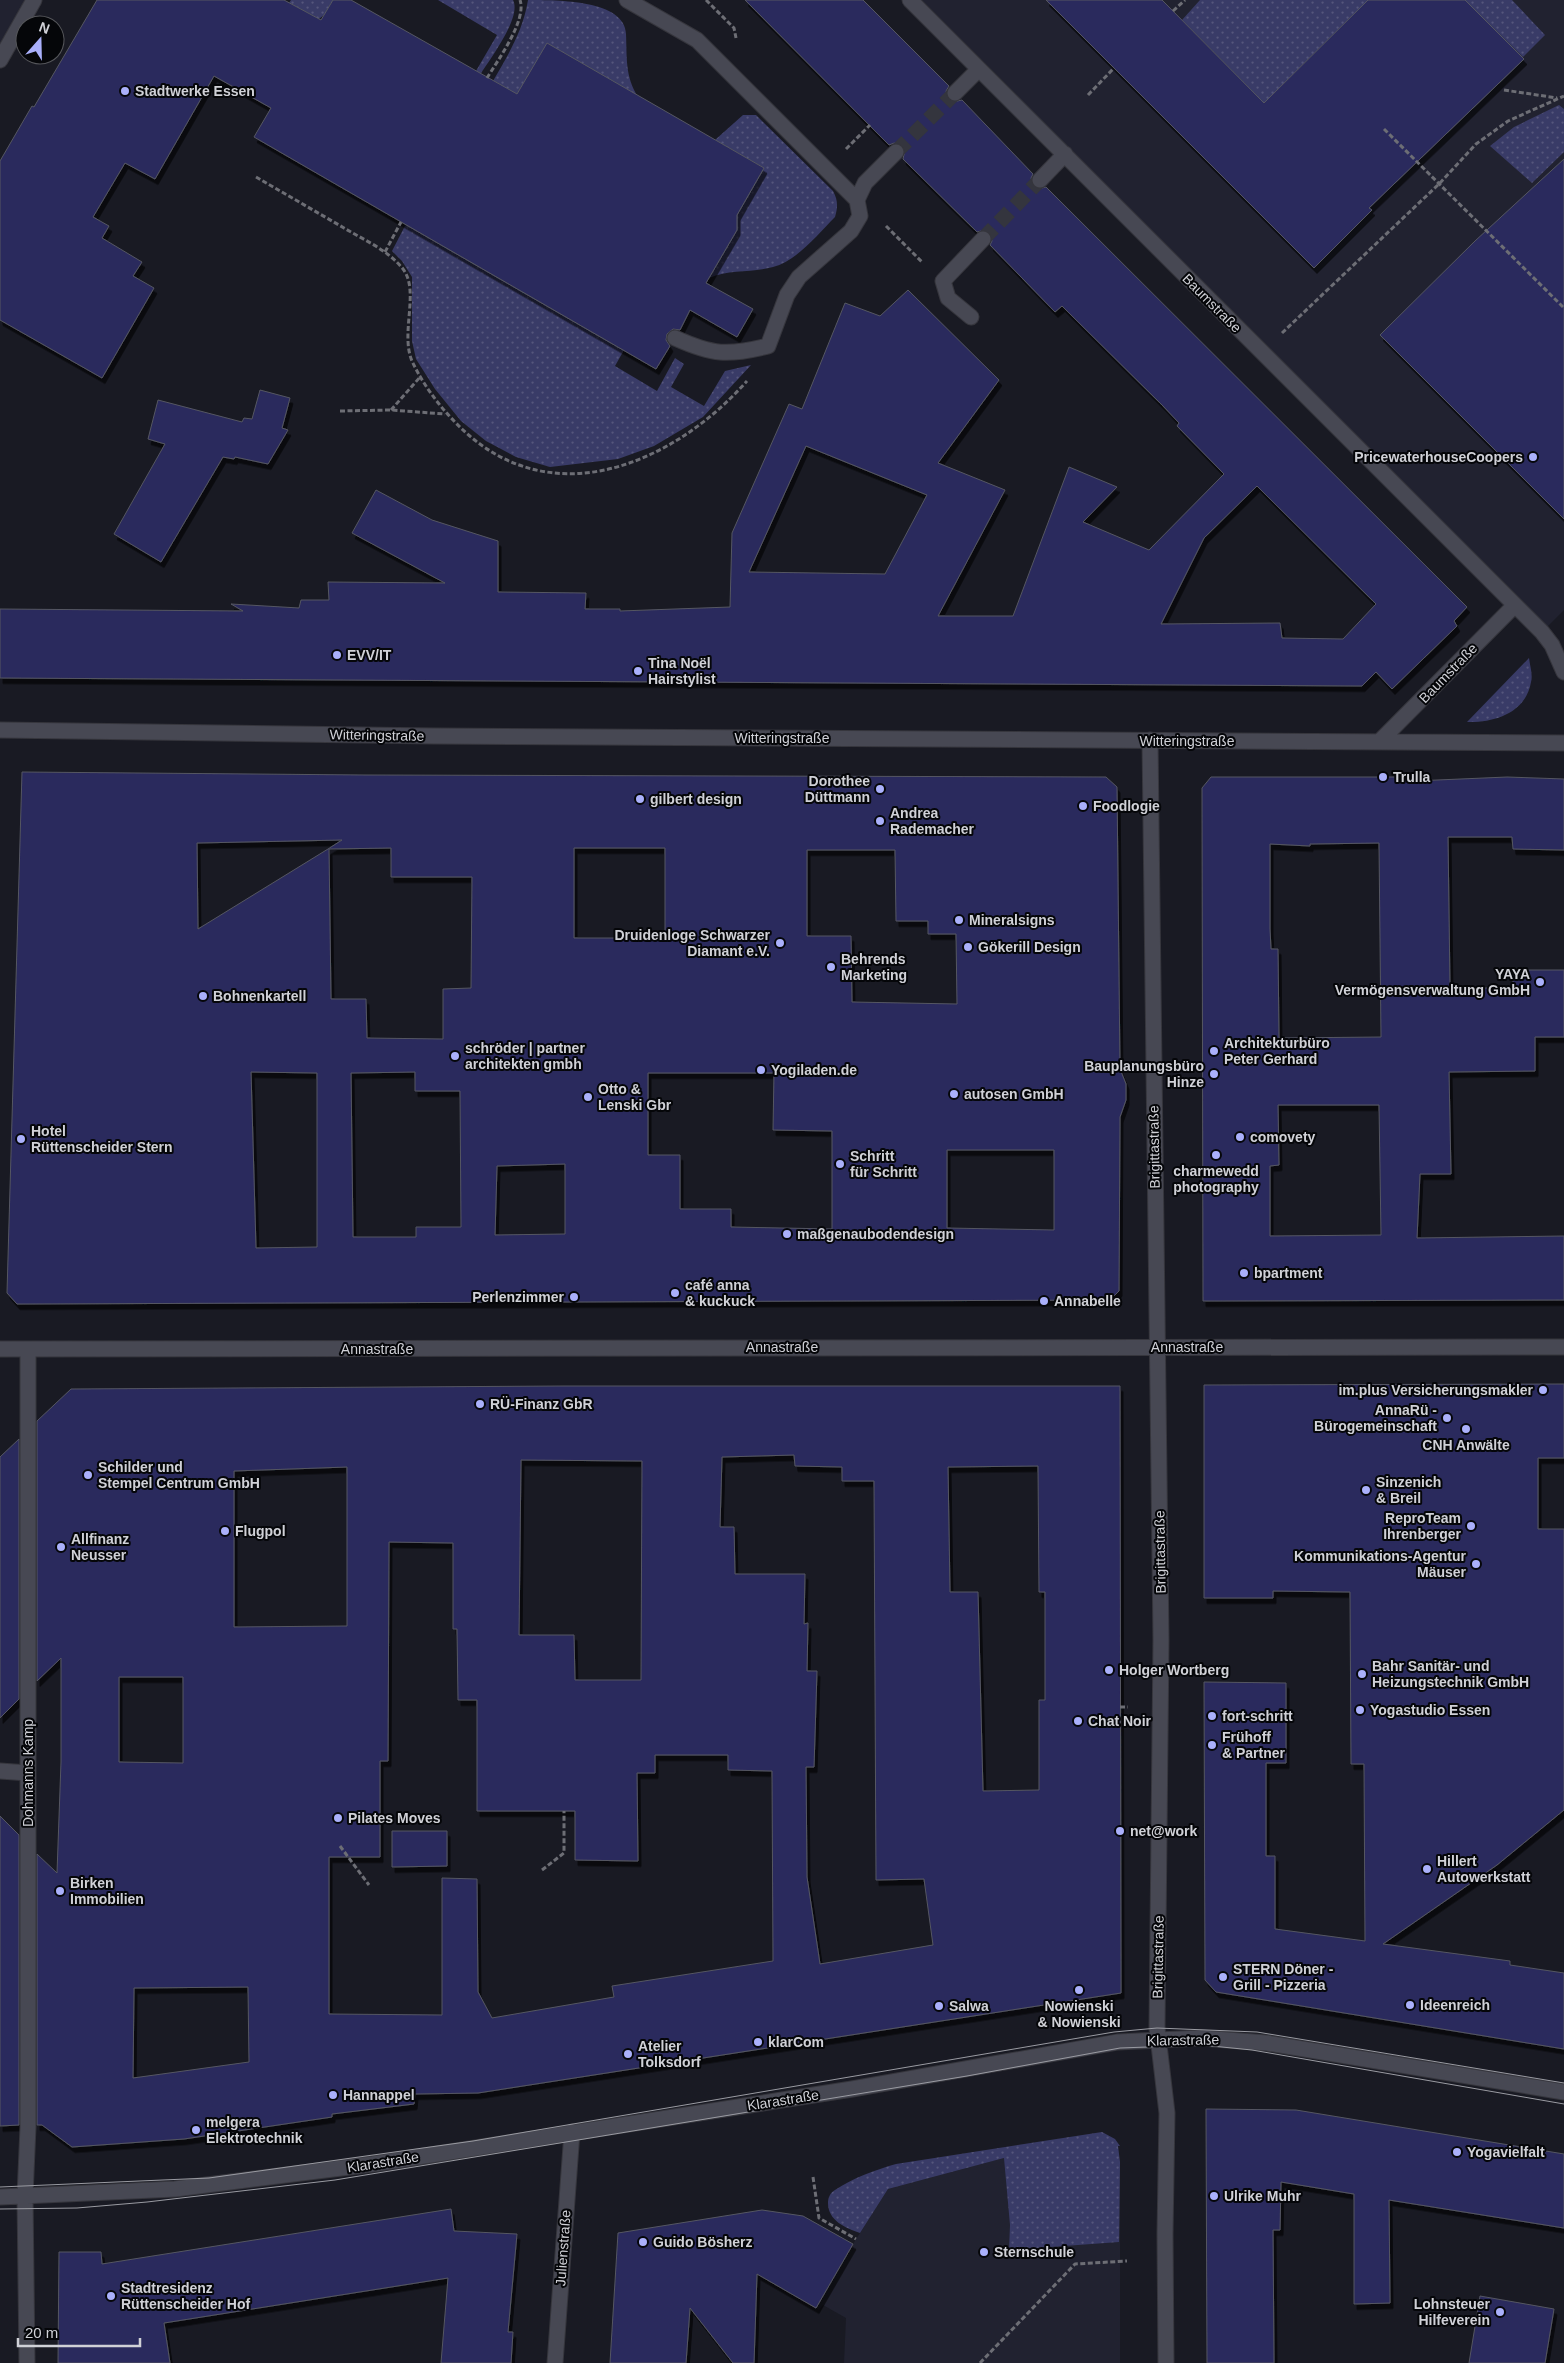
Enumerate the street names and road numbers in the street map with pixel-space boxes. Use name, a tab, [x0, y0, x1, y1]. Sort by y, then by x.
street label: Baumstraße	[1179, 270, 1245, 336]
street label: Baumstraße	[1416, 640, 1480, 706]
street label: Witteringstraße	[329, 726, 425, 744]
street label: Witteringstraße	[735, 730, 830, 746]
street label: Witteringstraße	[1140, 733, 1235, 749]
street label: Brigittastraße	[1145, 1105, 1163, 1189]
street label: Annastraße	[746, 1339, 818, 1355]
street label: Annastraße	[1151, 1339, 1223, 1355]
street label: Annastraße	[341, 1341, 413, 1357]
street label: Brigittastraße	[1151, 1510, 1169, 1594]
street label: Dohmanns Kamp	[20, 1719, 36, 1827]
street label: Brigittastraße	[1149, 1915, 1167, 1999]
street label: Klarastraße	[1147, 2031, 1220, 2049]
street label: Klarastraße	[746, 2086, 820, 2114]
street label: Klarastraße	[346, 2148, 420, 2176]
street label: Julienstraße	[552, 2209, 574, 2287]

